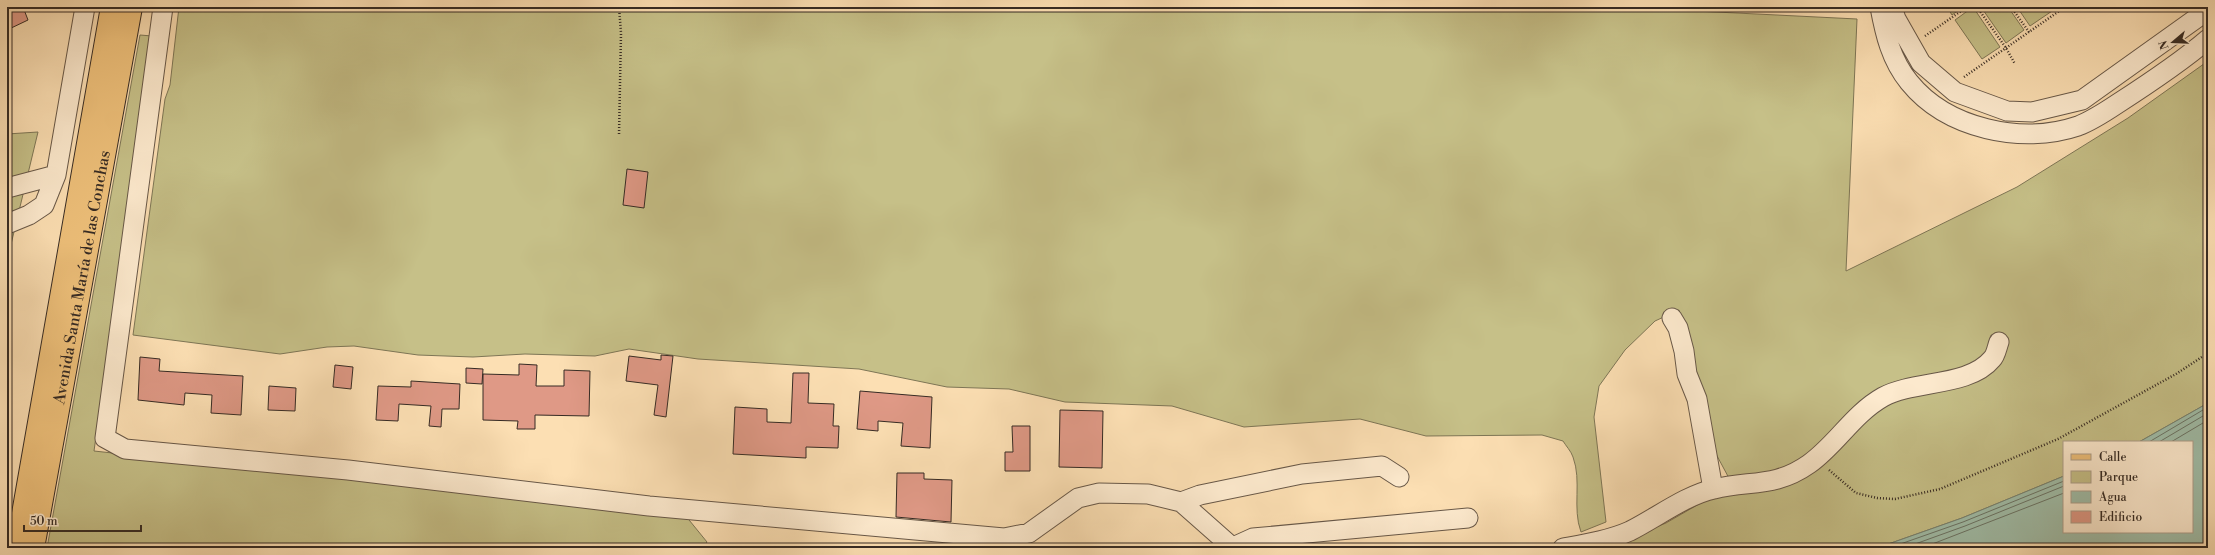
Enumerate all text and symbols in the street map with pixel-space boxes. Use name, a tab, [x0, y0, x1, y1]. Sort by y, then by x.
north arrow	[2153, 22, 2193, 62]
text: N	[2156, 38, 2173, 51]
street label: Avenida Santa María de las Conchas	[49, 149, 115, 407]
legend	[2063, 441, 2193, 533]
text: Calle	[2099, 450, 2126, 465]
text: Parque	[2099, 470, 2138, 485]
text: Agua	[2098, 490, 2128, 505]
scale bar	[24, 507, 141, 533]
text: Edificio	[2099, 510, 2142, 525]
text: 50 m	[30, 514, 58, 529]

